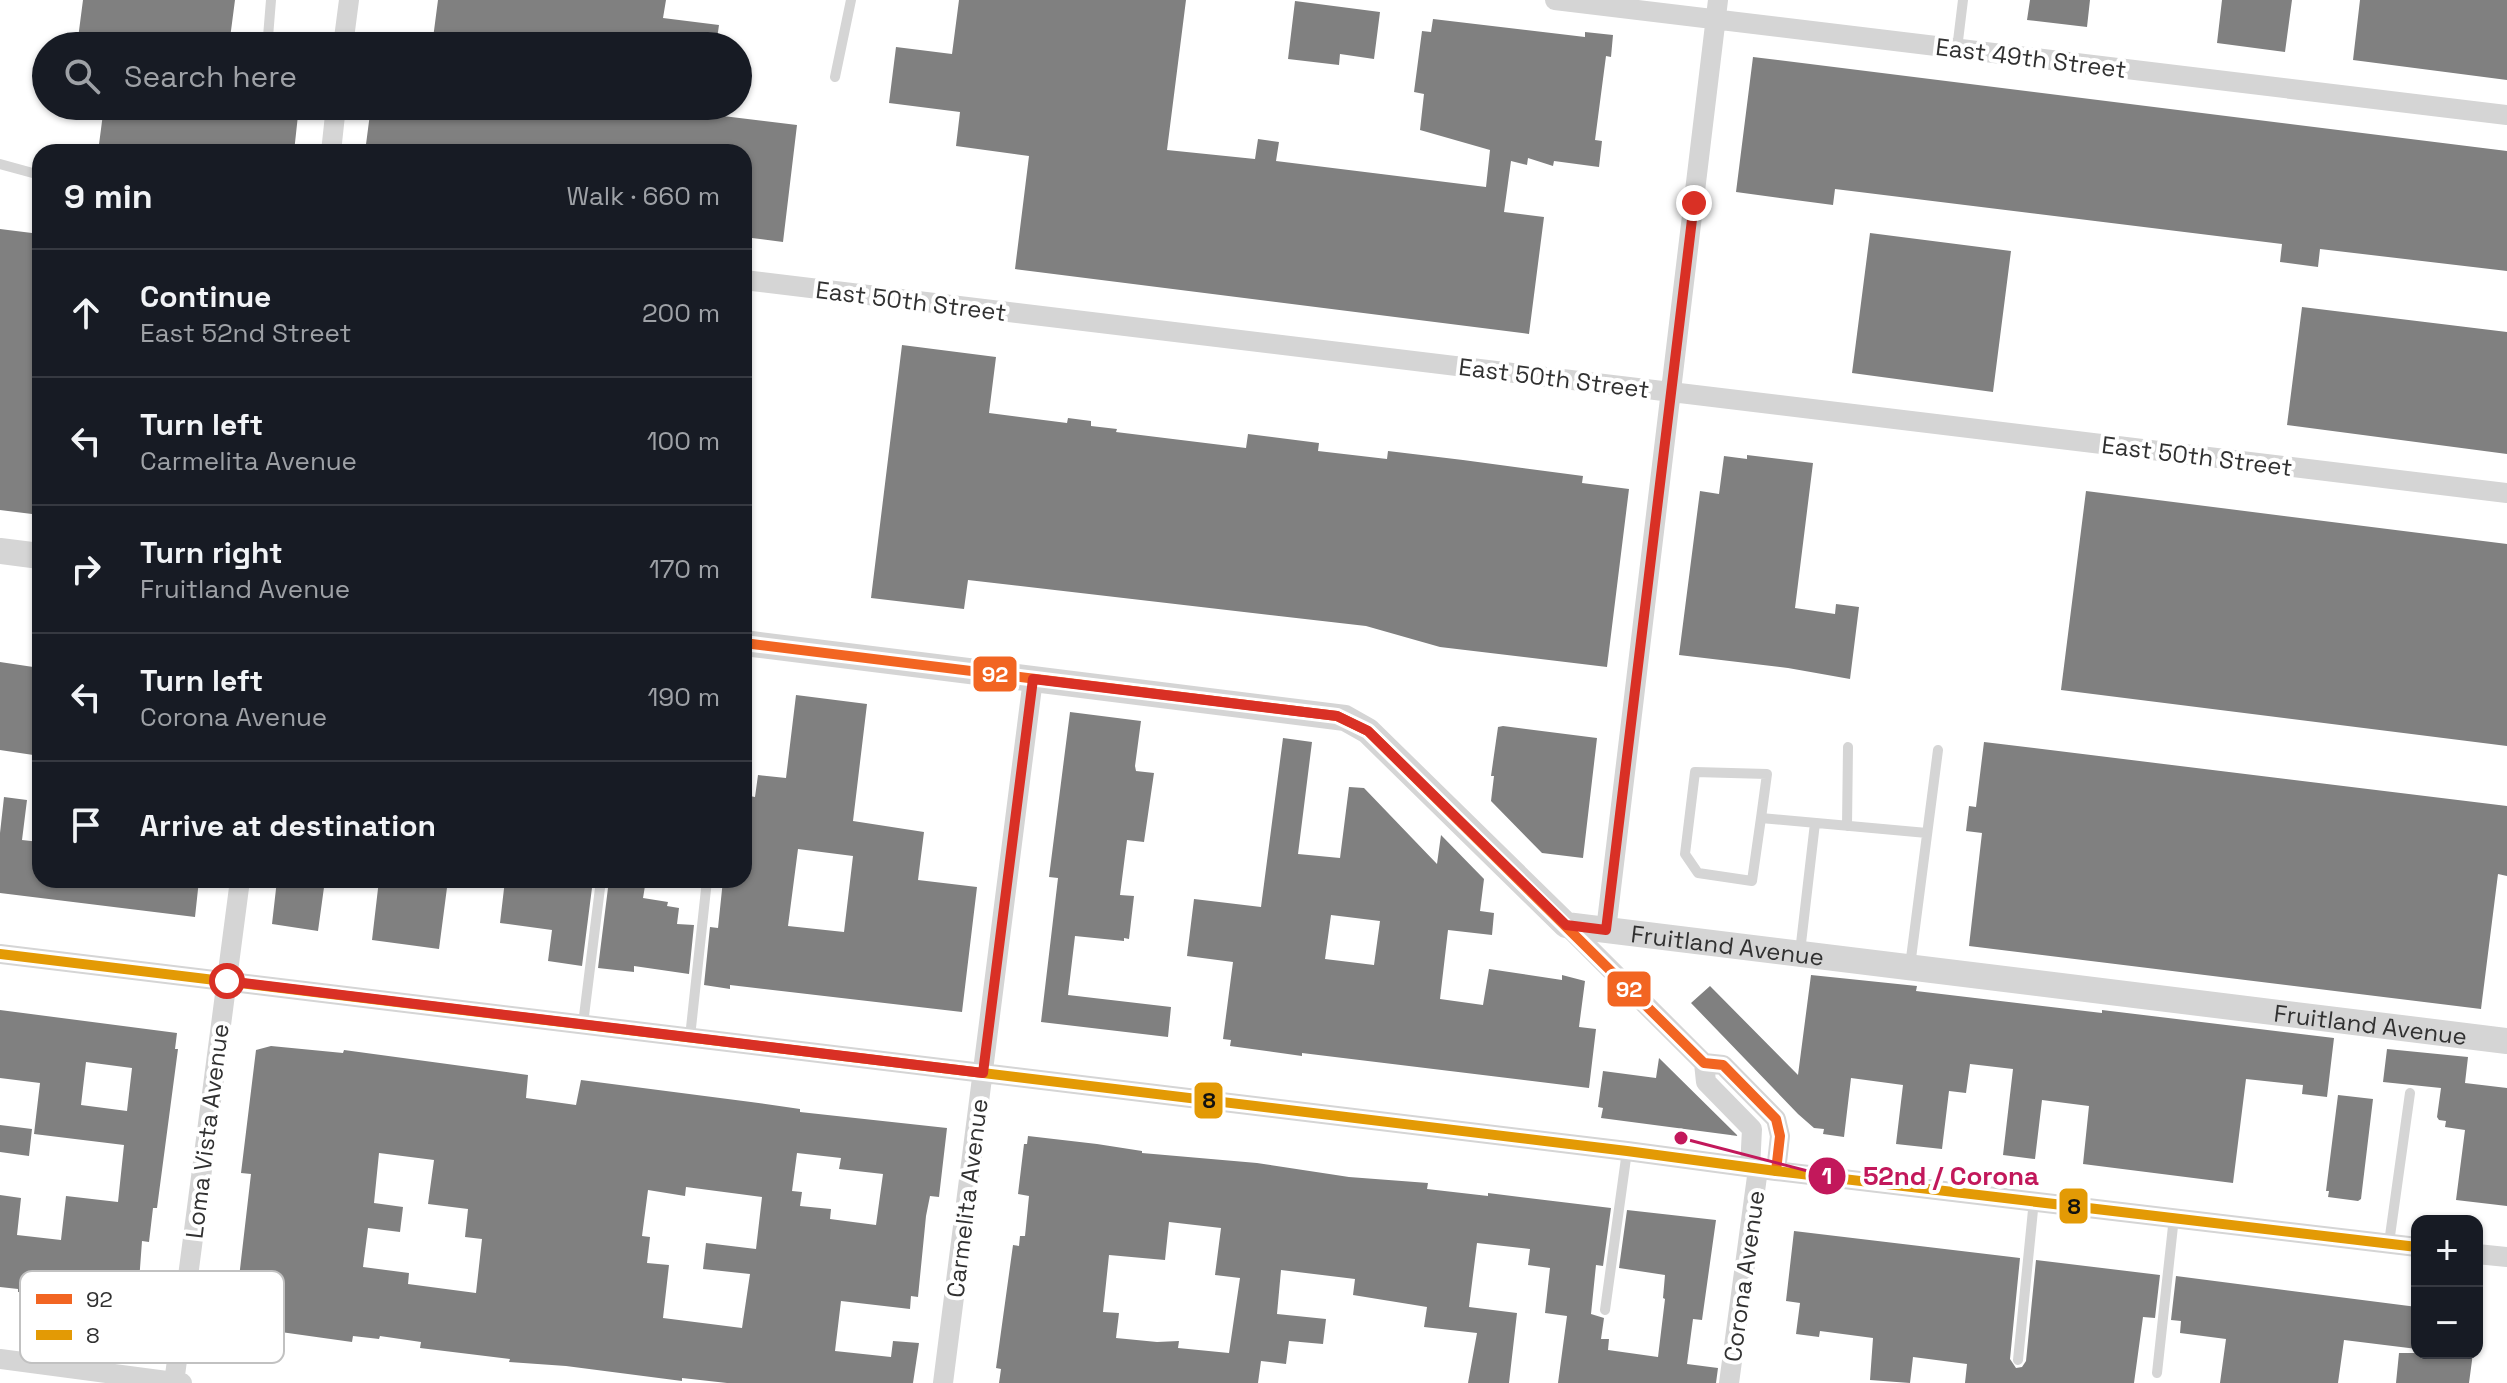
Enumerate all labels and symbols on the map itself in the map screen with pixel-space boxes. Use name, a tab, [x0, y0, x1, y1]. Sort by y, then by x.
street label: East 49th Street	[1934, 31, 2128, 85]
route end	[1676, 185, 1712, 221]
street label: East 50th Street	[814, 274, 1008, 328]
street label: East 50th Street	[1457, 351, 1651, 405]
street label: East 50th Street	[2100, 429, 2294, 483]
line badge: 92	[972, 655, 1018, 693]
text: 92	[982, 660, 1008, 688]
street label: Fruitland Avenue	[1629, 918, 1826, 972]
route start	[209, 963, 245, 999]
line badge: 92	[1606, 970, 1652, 1008]
text: 92	[1616, 975, 1642, 1003]
street label: Fruitland Avenue	[2272, 997, 2469, 1051]
street label: Loma Vista Avenue	[178, 1022, 236, 1240]
line badge: 8	[1193, 1081, 1224, 1120]
text: 8	[1202, 1086, 1216, 1114]
street label: Carmelita Avenue	[939, 1097, 995, 1299]
callout: 52nd / Corona	[1807, 1151, 2055, 1201]
text: 52nd / Corona	[1863, 1159, 2039, 1193]
text: 1	[1822, 1160, 1832, 1191]
line badge: 8	[2058, 1187, 2089, 1225]
street label: Corona Avenue	[1717, 1188, 1771, 1364]
text: 8	[2067, 1192, 2081, 1220]
legend	[20, 1271, 284, 1363]
text: 92	[86, 1285, 113, 1313]
text: 8	[86, 1321, 100, 1349]

